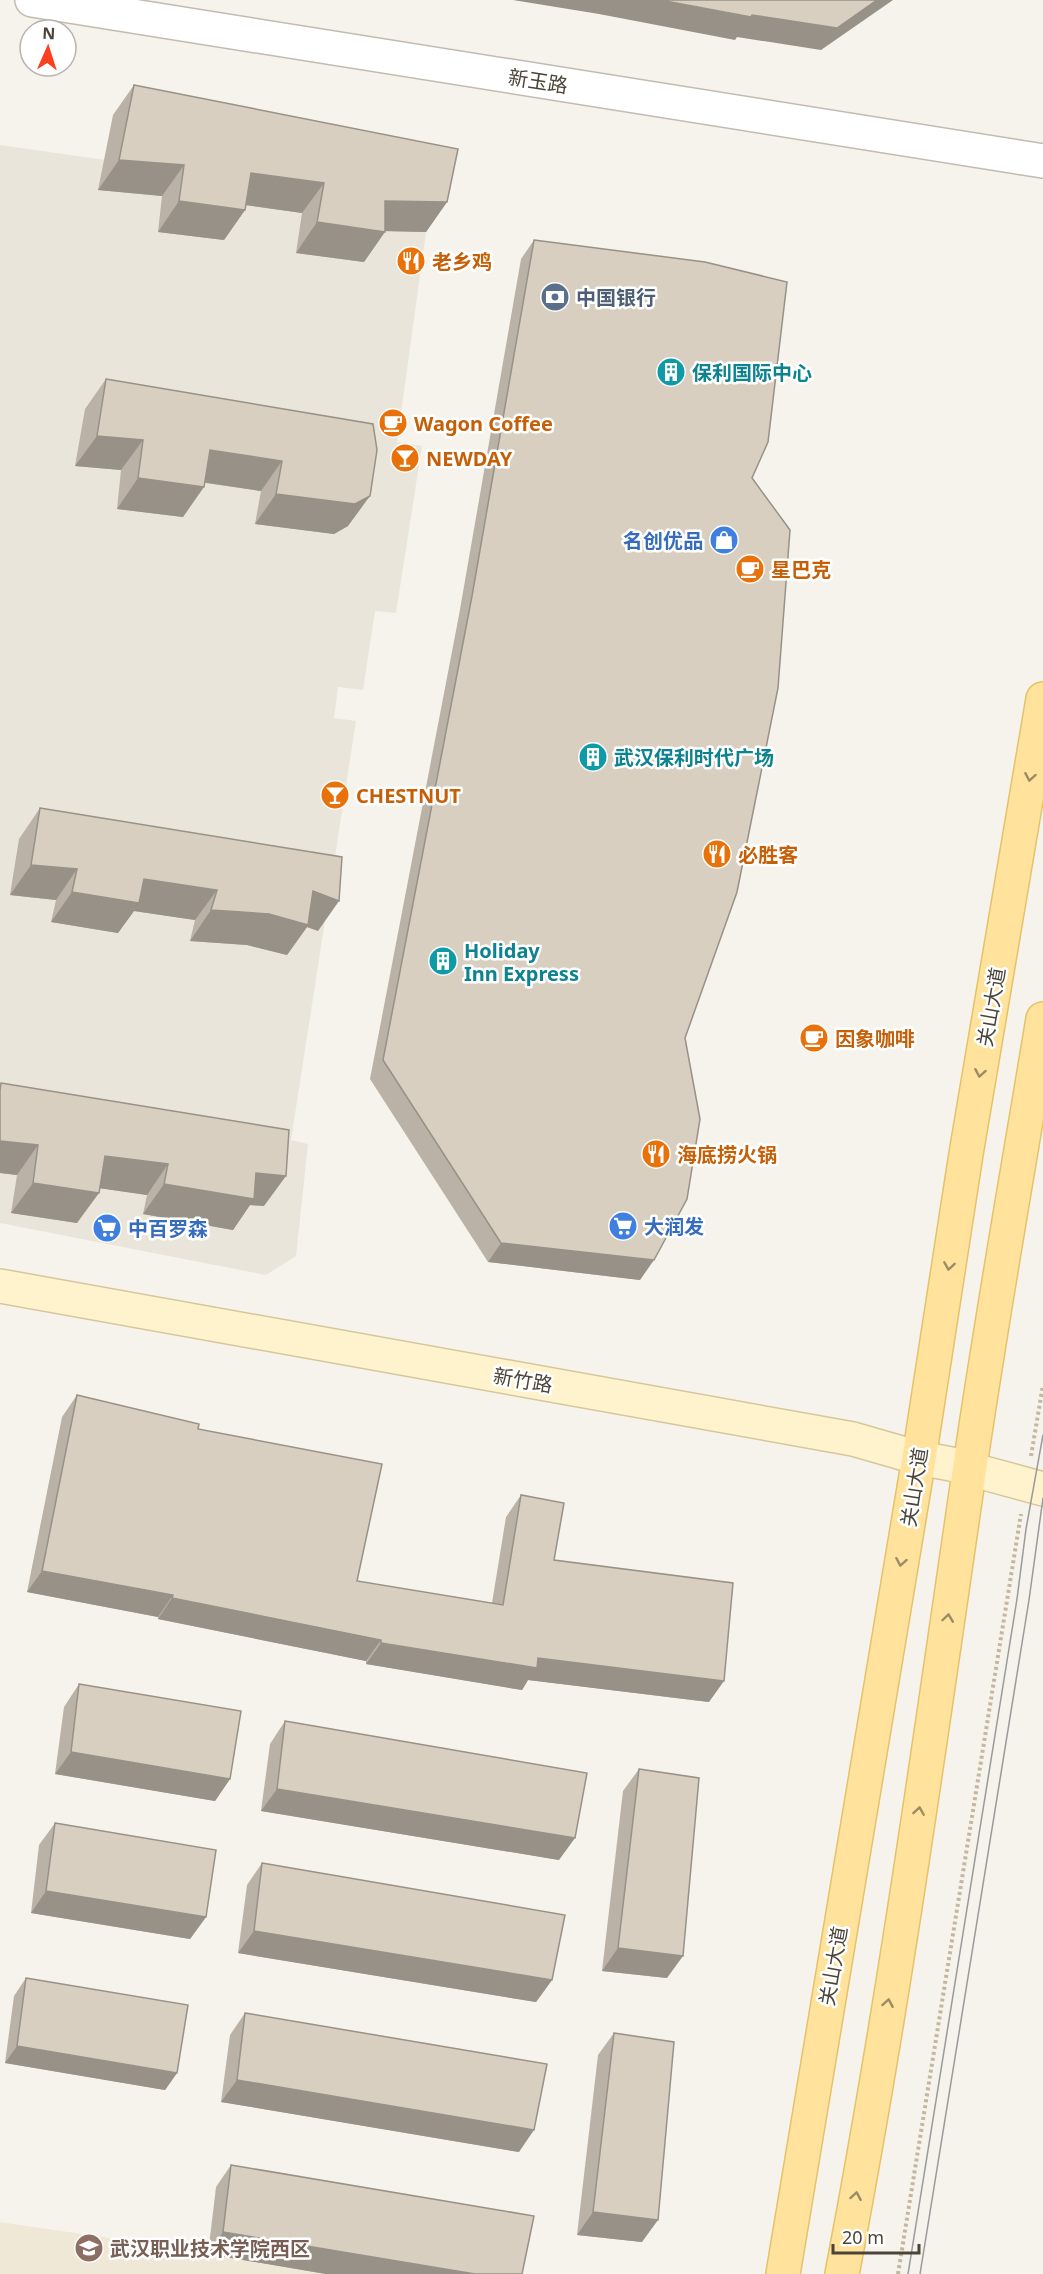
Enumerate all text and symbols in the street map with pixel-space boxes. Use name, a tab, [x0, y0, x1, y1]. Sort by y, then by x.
north arrow	[18, 18, 78, 78]
text: N	[42, 22, 56, 44]
street label: 新玉路	[506, 63, 570, 99]
restaurant icon: 老乡鸡	[395, 245, 427, 277]
place label: 老乡鸡	[432, 248, 492, 275]
bank icon: 中国银行	[539, 281, 571, 313]
place label: 中国银行	[576, 284, 656, 311]
building icon: 保利国际中心	[655, 356, 687, 388]
place label: 保利国际中心	[692, 359, 812, 386]
cafe icon: Wagon Coffee	[377, 407, 409, 439]
place label: Wagon Coffee	[414, 410, 553, 437]
bar icon: NEWDAY	[389, 442, 421, 474]
place label: NEWDAY	[426, 445, 513, 472]
shop icon: 名创优品	[708, 524, 740, 556]
place label: 名创优品	[623, 527, 703, 554]
cafe icon: 星巴克	[734, 553, 766, 585]
place label: 星巴克	[771, 556, 831, 583]
building icon: 武汉保利时代广场	[577, 741, 609, 773]
place label: 武汉保利时代广场	[614, 744, 774, 771]
one-way arrow	[1024, 772, 1037, 782]
bar icon: CHESTNUT	[319, 779, 351, 811]
place label: CHESTNUT	[356, 782, 461, 809]
restaurant icon: 必胜客	[701, 838, 733, 870]
place label: 必胜客	[738, 841, 798, 868]
place label: Holiday Inn Express	[464, 937, 579, 987]
building icon: Holiday Inn Express	[427, 945, 459, 977]
street label: 关山大道	[971, 965, 1011, 1049]
cafe icon: 因象咖啡	[798, 1022, 830, 1054]
place label: 因象咖啡	[835, 1025, 915, 1052]
one-way arrow	[974, 1068, 986, 1078]
restaurant icon: 海底捞火锅	[640, 1138, 672, 1170]
place label: 海底捞火锅	[677, 1141, 777, 1168]
supermarket icon: 大润发	[607, 1210, 639, 1242]
supermarket icon: 中百罗森	[91, 1212, 123, 1244]
place label: 大润发	[644, 1213, 704, 1240]
place label: 中百罗森	[128, 1215, 208, 1242]
one-way arrow	[943, 1261, 955, 1270]
street label: 新竹路	[491, 1361, 555, 1399]
street label: 关山大道	[894, 1445, 934, 1529]
one-way arrow	[896, 1557, 908, 1566]
one-way arrow	[942, 1614, 954, 1623]
one-way arrow	[912, 1806, 924, 1816]
street label: 关山大道	[813, 1924, 853, 2008]
one-way arrow	[881, 1999, 894, 2009]
one-way arrow	[849, 2191, 861, 2200]
scale bar	[833, 2217, 918, 2255]
text: 20 m	[842, 2225, 884, 2249]
school or university icon: 武汉职业技术学院西区	[73, 2232, 105, 2264]
place label: 武汉职业技术学院西区	[110, 2235, 310, 2262]

